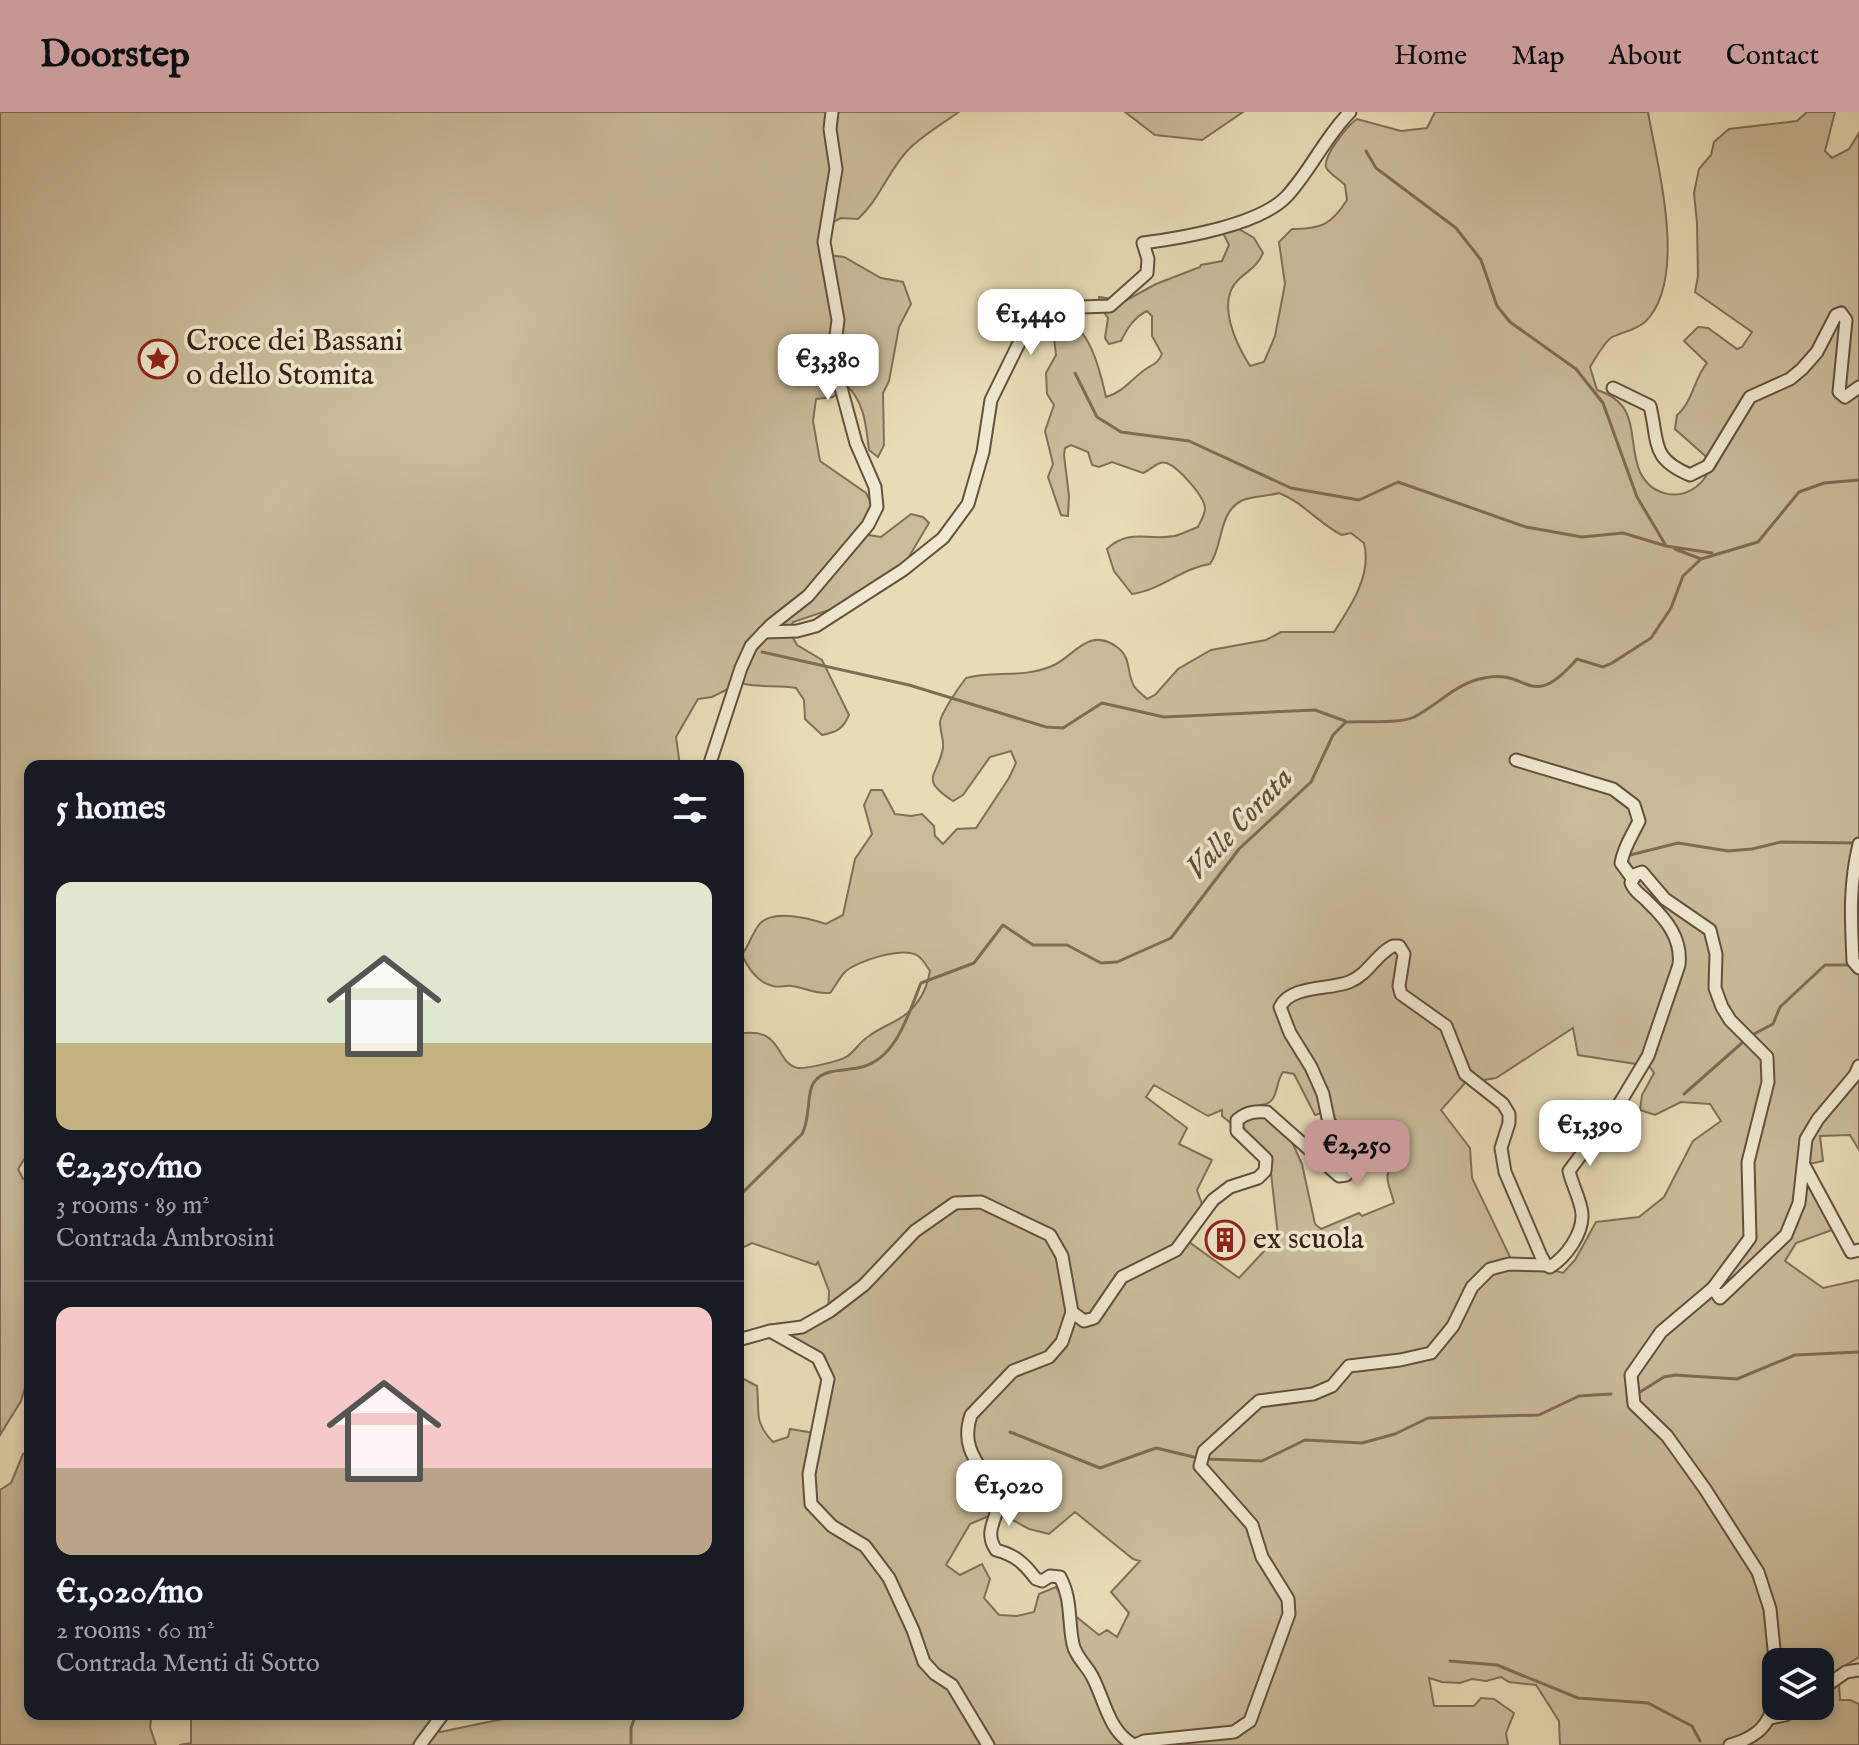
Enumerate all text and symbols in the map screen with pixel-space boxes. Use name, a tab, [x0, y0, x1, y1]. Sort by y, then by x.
text: Doorstep	[40, 32, 190, 80]
text: Home	[1394, 39, 1467, 74]
text: Map	[1511, 39, 1565, 74]
text: About	[1609, 39, 1682, 74]
text: Contact	[1726, 39, 1819, 74]
pin: €1,440	[966, 289, 1096, 357]
text: €1,440	[996, 298, 1066, 331]
place label: Croce dei Bassani o dello Stomita	[186, 323, 403, 395]
pin: €3,380	[763, 334, 893, 402]
place icon: Croce dei Bassani o dello Stomita	[137, 338, 179, 380]
text: €3,380	[796, 343, 860, 376]
water label: Valle Corata	[1177, 759, 1303, 889]
icon: filters	[668, 786, 712, 830]
text: 5 homes	[56, 787, 166, 830]
icon: home	[312, 934, 456, 1078]
pin: €1,390	[1525, 1100, 1655, 1168]
text: €1,390	[1557, 1109, 1623, 1142]
pin: €2,250	[1292, 1120, 1422, 1188]
text: €2,250	[1323, 1129, 1391, 1162]
text: €2,250/mo	[56, 1146, 202, 1189]
text: 3 rooms · 89 m²	[56, 1189, 210, 1222]
building icon: ex scuola	[1204, 1219, 1246, 1261]
place label: ex scuola	[1253, 1221, 1364, 1259]
text: Contrada Ambrosini	[56, 1222, 275, 1255]
icon: home	[312, 1359, 456, 1503]
pin: €1,020	[944, 1460, 1074, 1528]
text: €1,020	[974, 1469, 1044, 1502]
text: €1,020/mo	[56, 1571, 203, 1614]
text: 2 rooms · 60 m²	[56, 1614, 215, 1647]
text: Contrada Menti di Sotto	[56, 1647, 320, 1680]
map controls	[1762, 1648, 1834, 1720]
button: layers	[1762, 1648, 1834, 1720]

